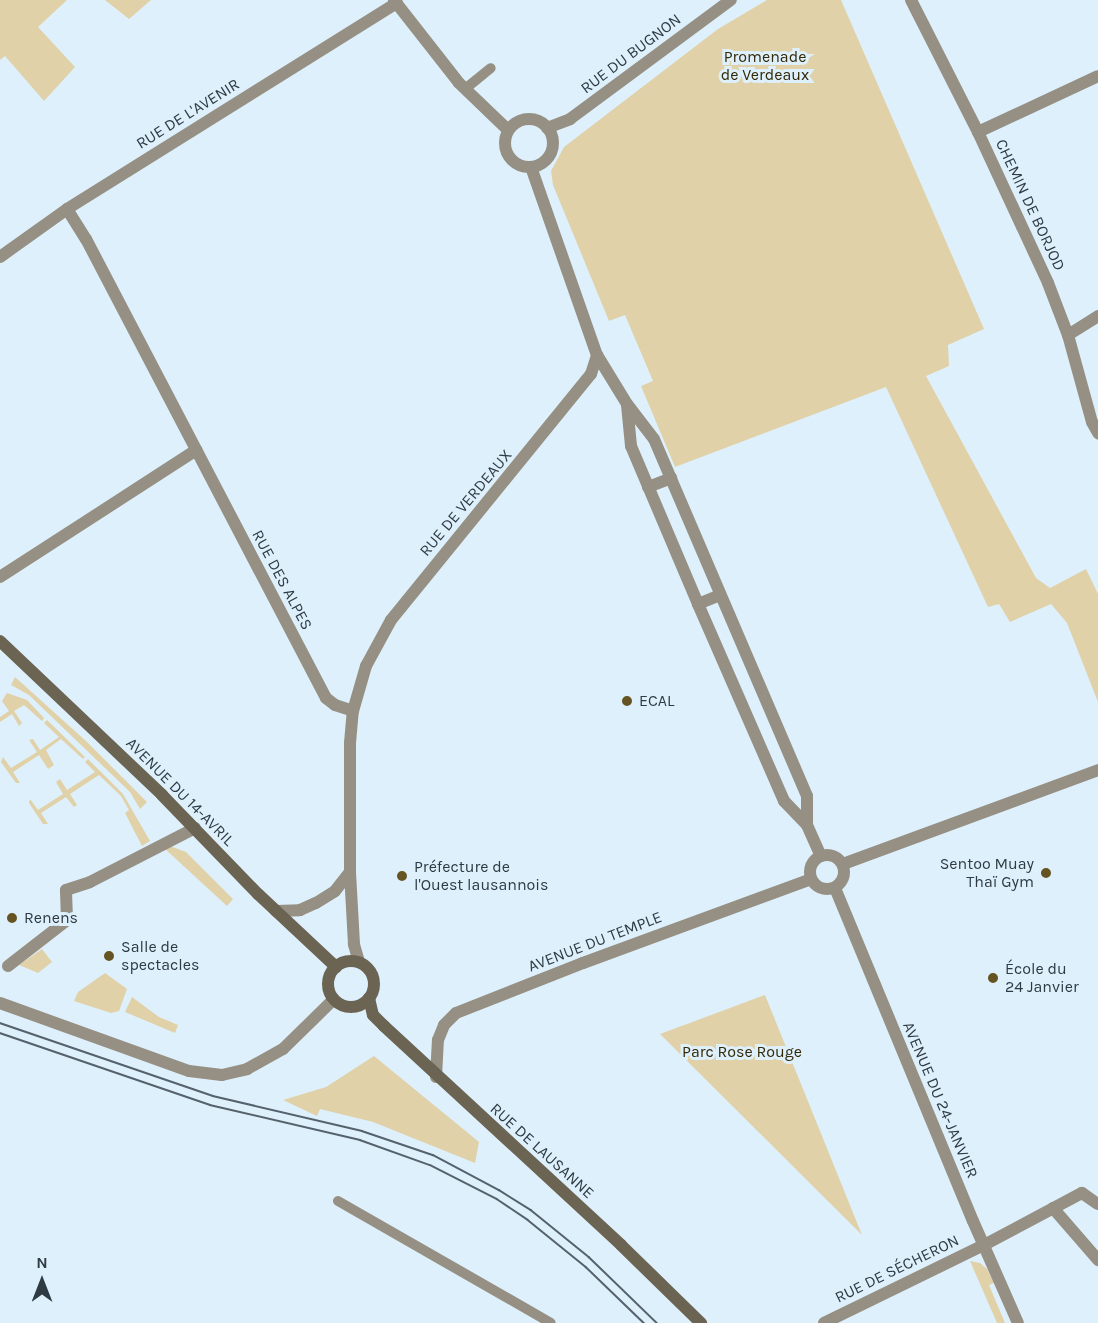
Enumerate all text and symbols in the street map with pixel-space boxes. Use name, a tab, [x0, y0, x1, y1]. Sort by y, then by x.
street label: RUE DU BUGNON	[577, 10, 685, 98]
park label: Promenade de Verdeaux	[721, 47, 809, 85]
street label: RUE DE L'AVENIR	[133, 75, 243, 153]
street label: CHEMIN DE BORJOD	[991, 136, 1069, 274]
street label: RUE DE VERDEAUX	[416, 446, 516, 560]
street label: RUE DES ALPES	[248, 527, 316, 633]
place label: ECAL	[639, 691, 674, 711]
marker: ECAL	[620, 694, 634, 708]
street label: AVENUE DU 14-AVRIL	[122, 734, 238, 850]
place label: Sentoo Muay Thaï Gym	[940, 854, 1034, 892]
place label: Préfecture de l'Ouest lausannois	[414, 857, 549, 895]
marker: Sentoo Muay Thaï Gym	[1039, 866, 1053, 880]
marker: Préfecture de l'Ouest lausannois	[395, 869, 409, 883]
place label: Renens	[24, 908, 78, 928]
street label: AVENUE DU TEMPLE	[525, 908, 665, 976]
marker: Renens	[5, 911, 19, 925]
place label: Salle de spectacles	[121, 937, 199, 975]
marker: Salle de spectacles	[102, 949, 116, 963]
place label: École du 24 Janvier	[1005, 959, 1079, 997]
marker: École du 24 Janvier	[986, 971, 1000, 985]
street label: AVENUE DU 24-JANVIER	[898, 1019, 982, 1181]
park label: Parc Rose Rouge	[682, 1042, 802, 1062]
street label: RUE DE LAUSANNE	[486, 1099, 598, 1203]
street label: RUE DE SÉCHERON	[832, 1231, 962, 1307]
north arrow	[12, 1251, 72, 1311]
text: N	[36, 1253, 48, 1272]

